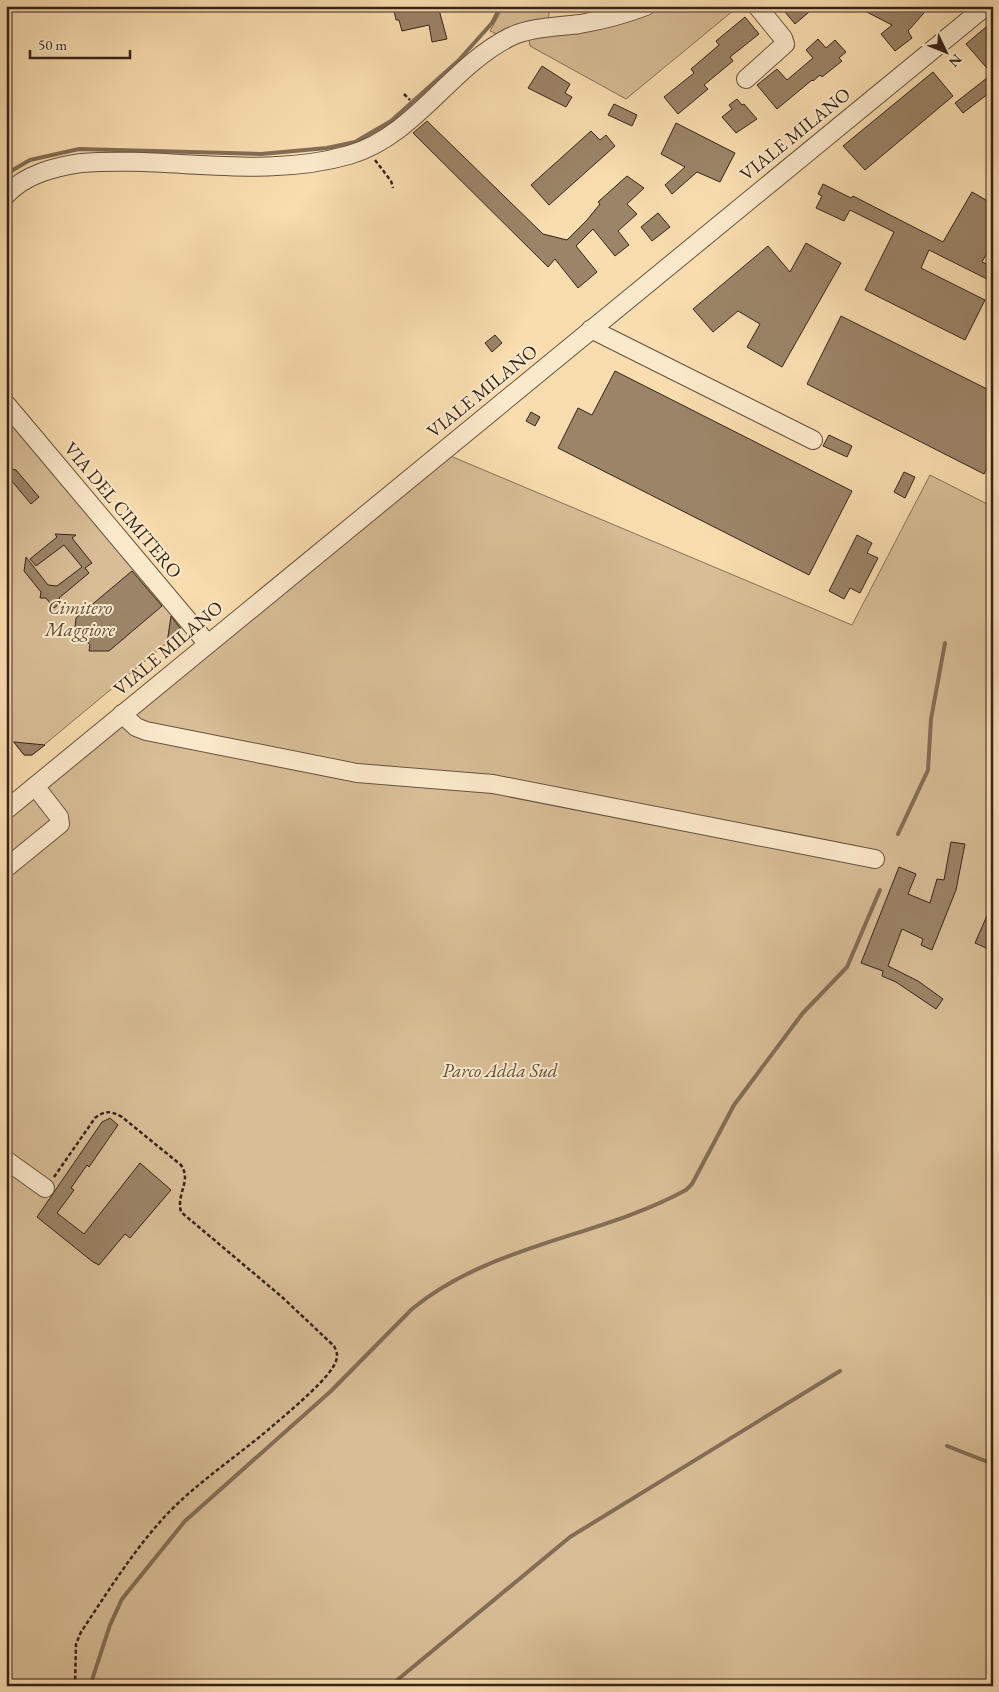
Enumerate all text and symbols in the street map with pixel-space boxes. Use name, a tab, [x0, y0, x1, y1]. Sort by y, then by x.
scale bar	[30, 28, 130, 60]
north arrow	[922, 28, 972, 78]
text: 50 m	[38, 35, 67, 54]
text: N	[945, 51, 966, 72]
street label: VIALE MILANO	[735, 82, 855, 186]
street label: VIALE MILANO	[422, 339, 542, 443]
street label: VIA DEL CIMITERO	[58, 436, 188, 584]
park label: Cimitero Maggiore	[44, 595, 116, 642]
street label: VIALE MILANO	[108, 595, 228, 701]
park label: Parco Adda Sud	[442, 1058, 558, 1083]

